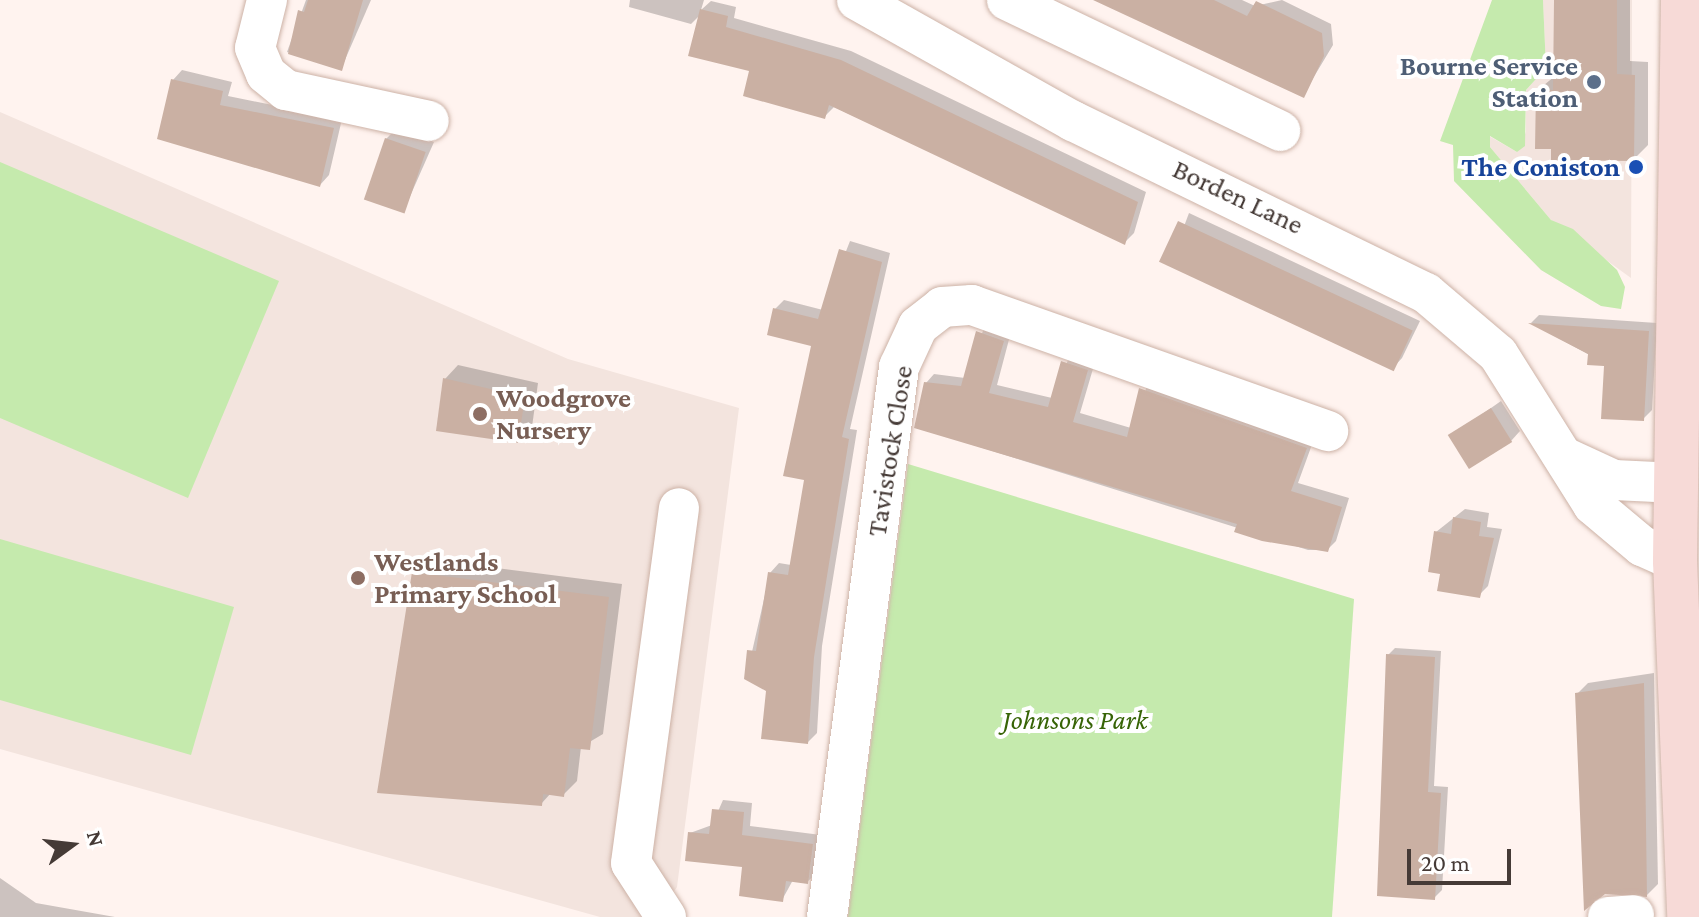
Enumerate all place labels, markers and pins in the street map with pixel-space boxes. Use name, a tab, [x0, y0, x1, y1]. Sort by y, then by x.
place label: Bourne Service Station	[1400, 49, 1578, 115]
marker: Bourne Service Station	[1585, 73, 1603, 91]
place label: The Coniston	[1461, 150, 1620, 184]
marker: The Coniston	[1627, 158, 1645, 176]
place label: Woodgrove Nursery	[496, 381, 631, 447]
marker: Woodgrove Nursery	[471, 405, 489, 423]
place label: Westlands Primary School	[374, 545, 556, 611]
marker: Westlands Primary School	[349, 569, 367, 587]

